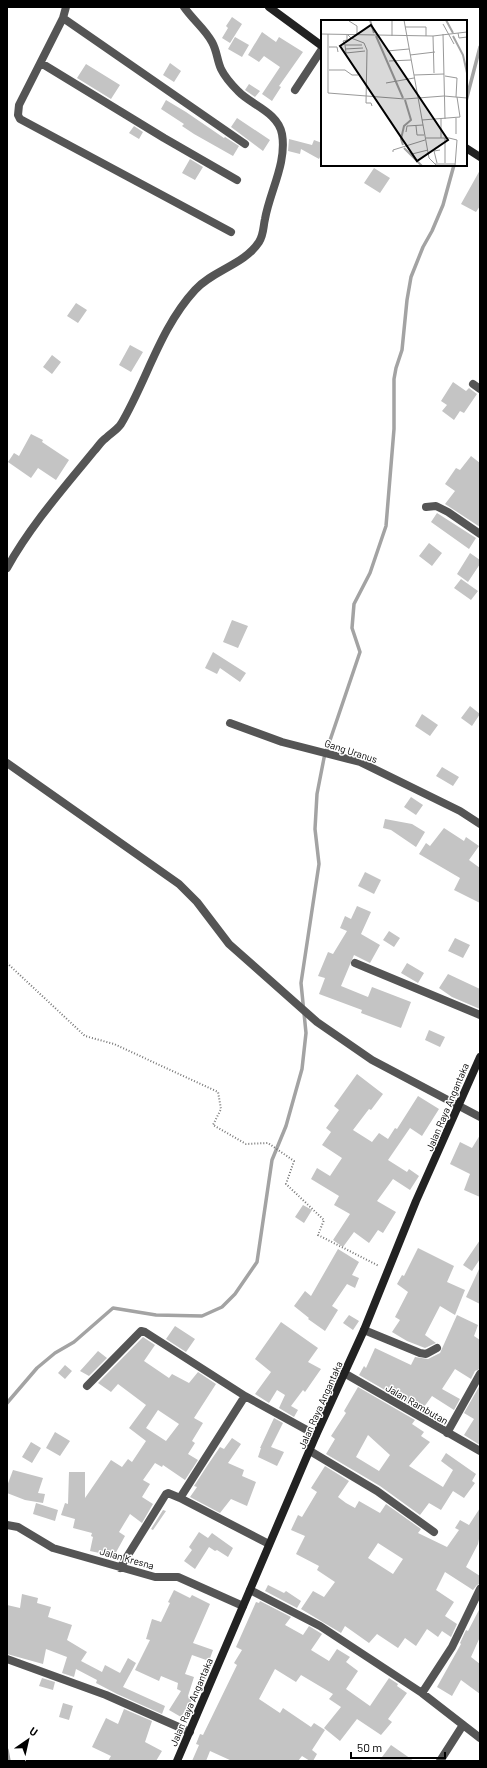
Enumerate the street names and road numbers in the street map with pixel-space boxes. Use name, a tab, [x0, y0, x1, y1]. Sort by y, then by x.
street label: Gang Uranus	[323, 737, 379, 765]
street label: Jalan Raya Angantaka	[423, 1061, 471, 1153]
street label: Jalan Raya Angantaka	[295, 1359, 345, 1451]
street label: Jalan Rambutan	[384, 1381, 450, 1427]
street label: Jalan Kresna	[98, 1545, 156, 1571]
street label: Jalan Raya Angantaka	[167, 1656, 215, 1748]

